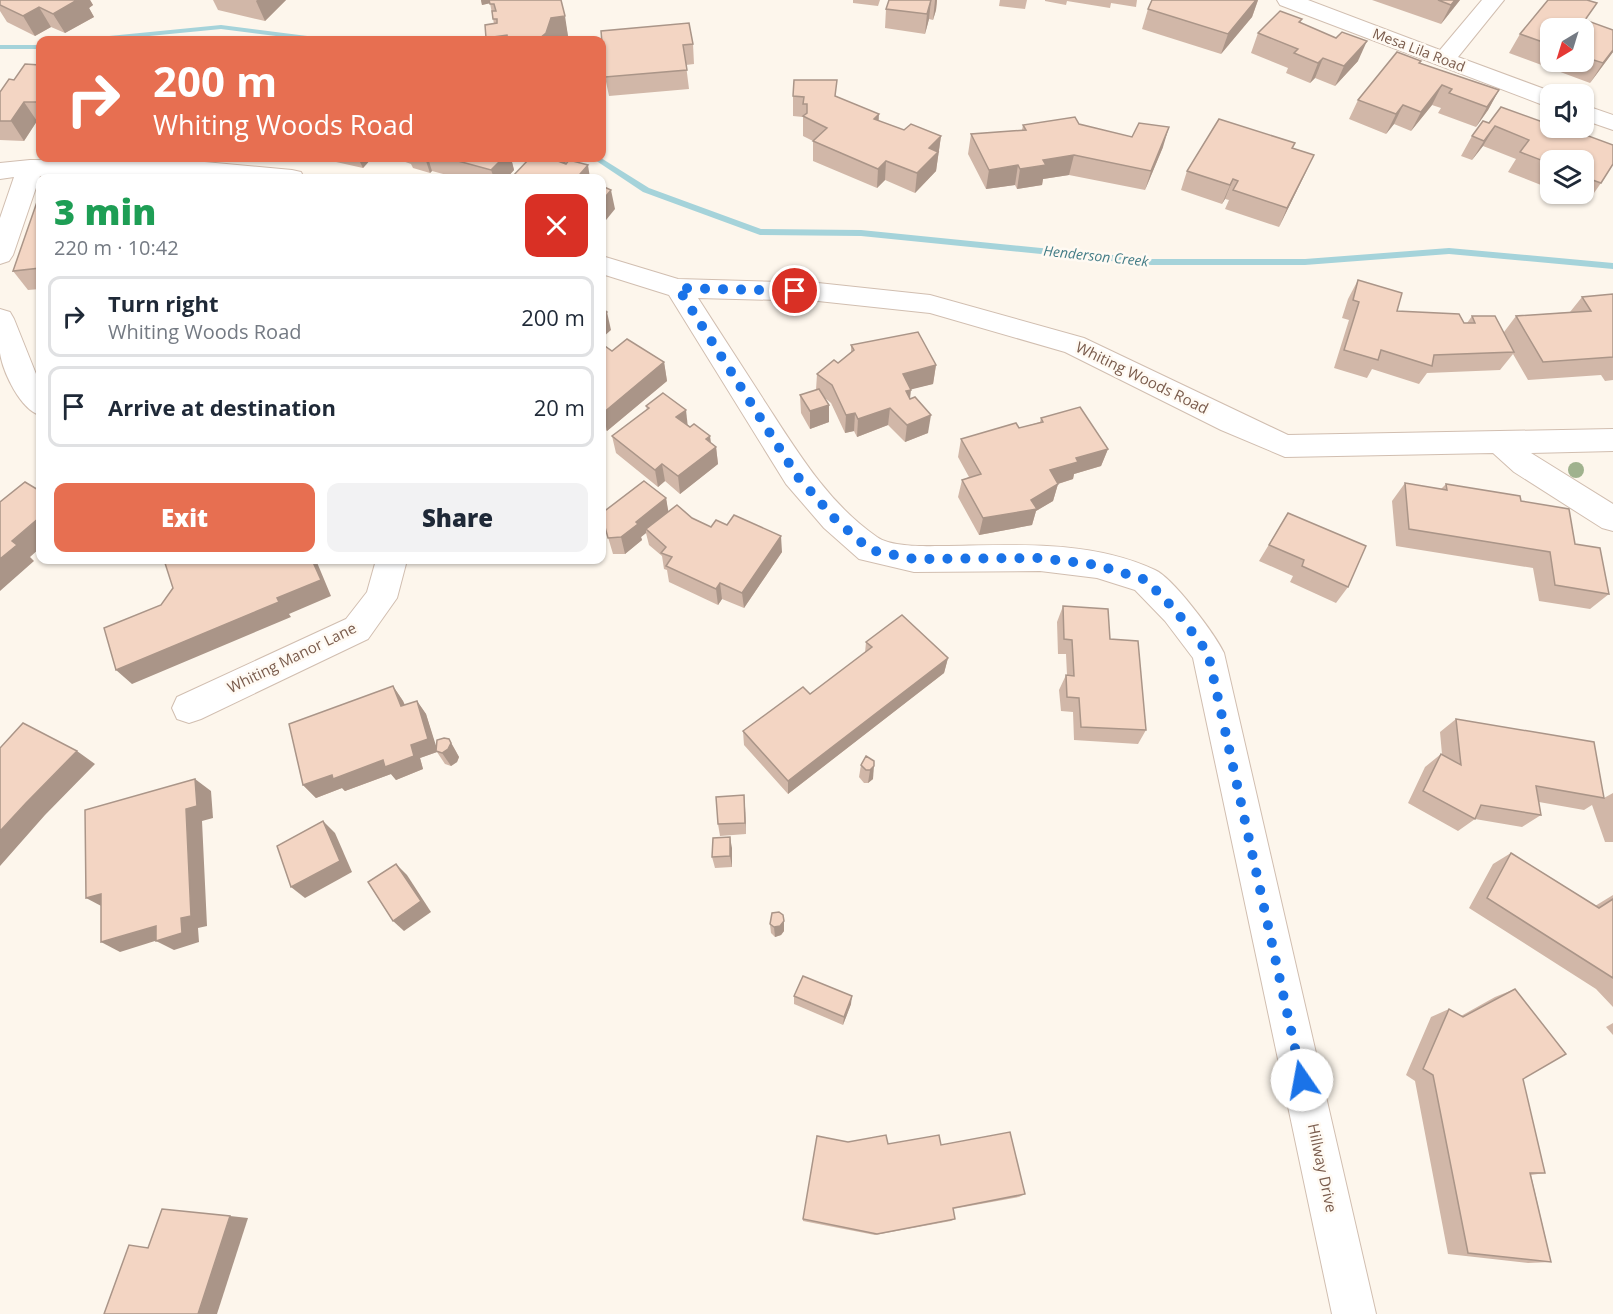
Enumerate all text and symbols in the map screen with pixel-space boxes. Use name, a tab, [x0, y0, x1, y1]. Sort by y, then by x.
north arrow	[1540, 18, 1594, 72]
map controls	[1540, 18, 1594, 204]
street label: Mesa Lila Road	[1370, 23, 1468, 76]
text: 200 m	[153, 52, 277, 109]
icon: right	[54, 60, 132, 138]
button: sound	[1540, 84, 1594, 138]
text: Whiting Woods Road	[153, 106, 414, 143]
button: layers	[1540, 150, 1594, 204]
text: 3 min	[54, 187, 156, 236]
button: close	[525, 194, 588, 257]
text: 220 m · 10:42	[54, 234, 179, 261]
water label: Henderson Creek	[1043, 241, 1151, 271]
pin	[769, 265, 820, 316]
icon: arrive	[778, 274, 811, 307]
text: Turn right	[108, 288, 219, 318]
icon: right	[57, 300, 90, 333]
text: 200 m	[521, 302, 585, 332]
text: Whiting Woods Road	[108, 318, 302, 345]
street label: Whiting Woods Road	[1073, 336, 1212, 418]
icon: arrive	[57, 390, 90, 423]
text: Arrive at destination	[108, 392, 336, 422]
text: 20 m	[534, 392, 585, 422]
button: Exit	[54, 483, 315, 552]
button: Share	[327, 483, 588, 552]
street label: Whiting Manor Lane	[224, 617, 359, 697]
position arrow	[1270, 1048, 1334, 1112]
street label: Hillway Drive	[1304, 1121, 1342, 1214]

